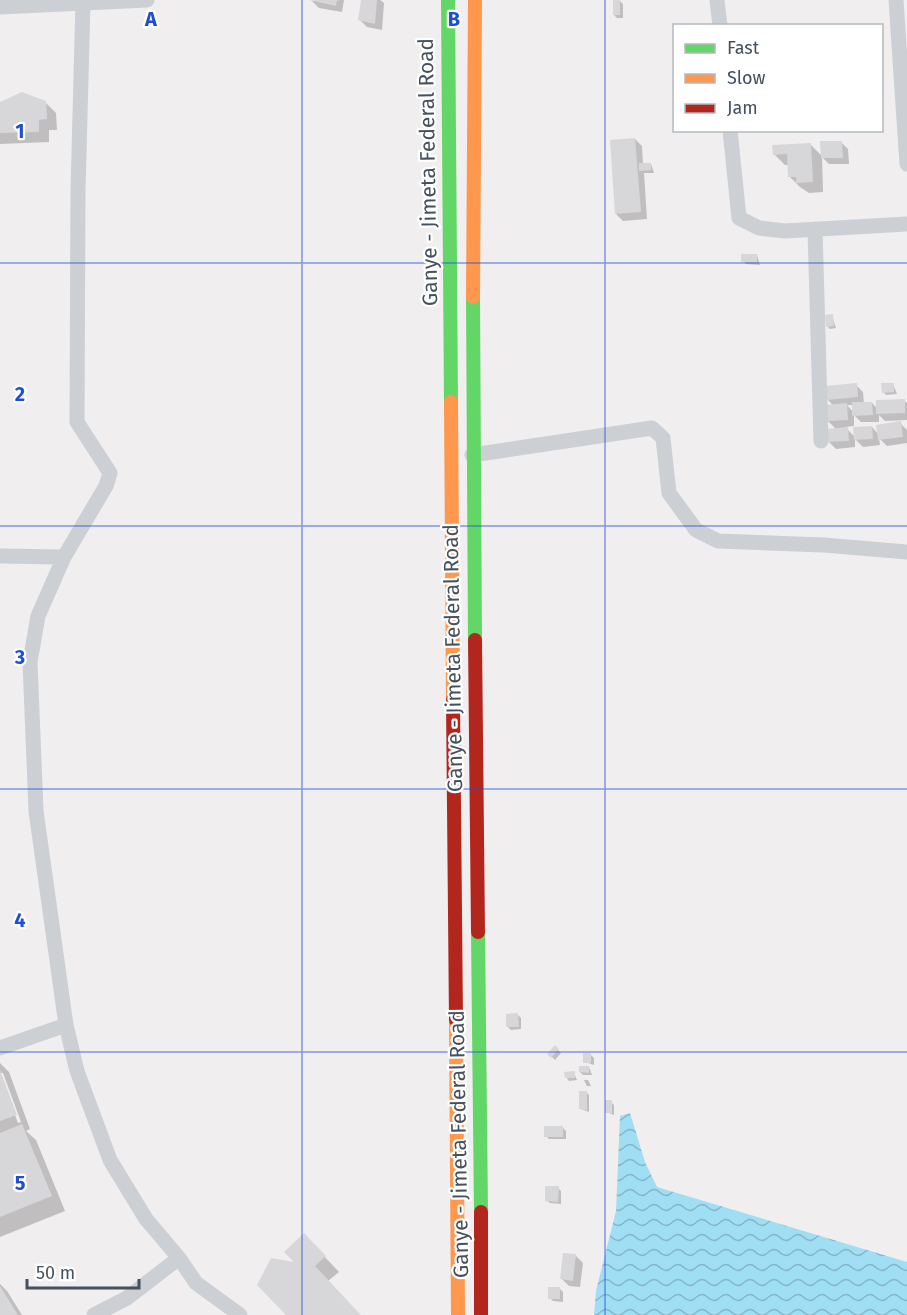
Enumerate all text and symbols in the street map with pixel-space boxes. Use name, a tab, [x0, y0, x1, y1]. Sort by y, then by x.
text: A	[144, 7, 158, 31]
text: B	[448, 7, 460, 31]
legend	[673, 24, 883, 132]
text: Fast	[727, 37, 760, 59]
street label: Ganye - Jimeta Federal Road	[413, 38, 443, 306]
text: Slow	[727, 67, 766, 89]
text: Jam	[727, 97, 758, 119]
text: 1	[15, 119, 25, 143]
text: 2	[15, 382, 25, 406]
street label: Ganye - Jimeta Federal Road	[438, 524, 468, 792]
text: 3	[14, 645, 25, 669]
text: 4	[14, 908, 26, 932]
street label: Ganye - Jimeta Federal Road	[444, 1010, 474, 1278]
text: 5	[15, 1171, 26, 1195]
scale bar	[27, 1252, 140, 1290]
text: 50 m	[36, 1262, 75, 1284]

